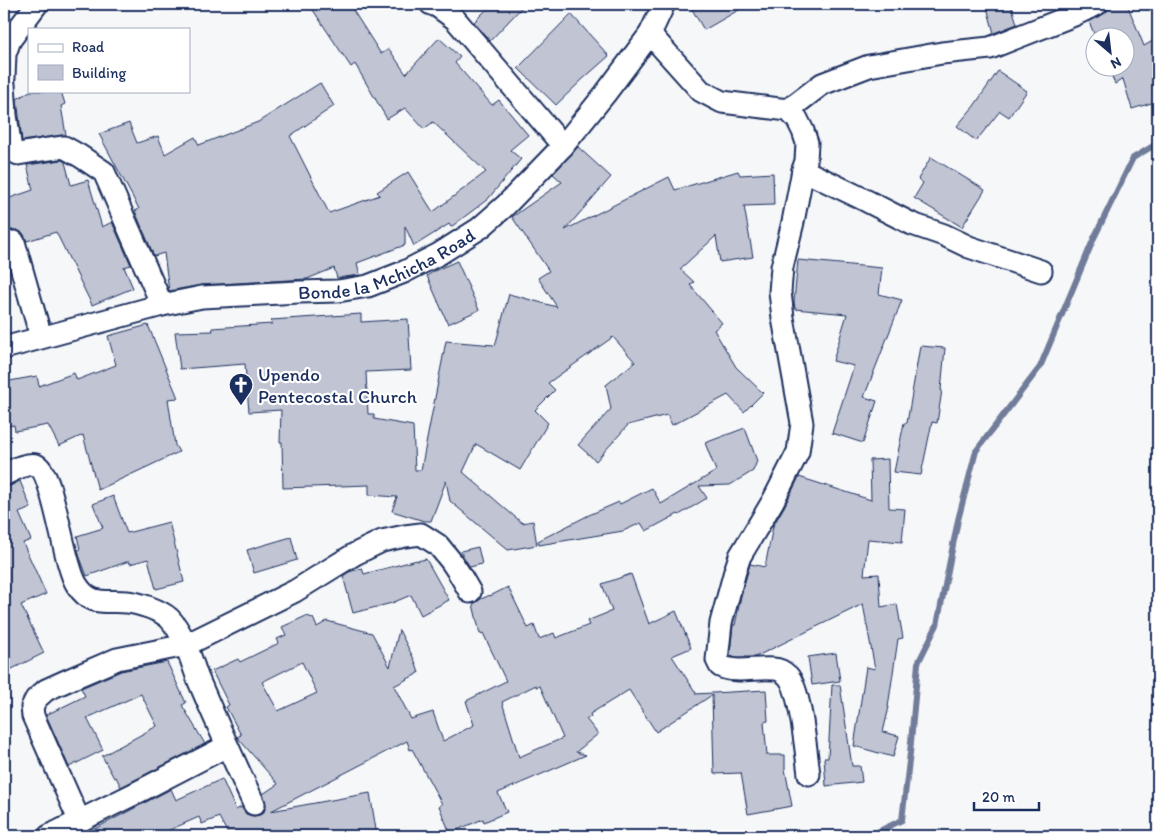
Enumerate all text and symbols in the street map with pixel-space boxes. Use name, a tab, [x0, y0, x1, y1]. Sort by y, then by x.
legend	[28, 28, 190, 92]
north arrow	[1084, 28, 1134, 78]
text: Road	[72, 38, 105, 56]
text: N	[1108, 53, 1124, 73]
text: Building	[72, 64, 126, 82]
street label: Bonde la Mchicha Road	[298, 223, 479, 304]
place label: Upendo Pentecostal Church	[258, 363, 418, 408]
church icon: Upendo Pentecostal Church	[228, 372, 254, 406]
scale bar	[974, 780, 1040, 812]
text: 20 m	[982, 788, 1016, 806]

